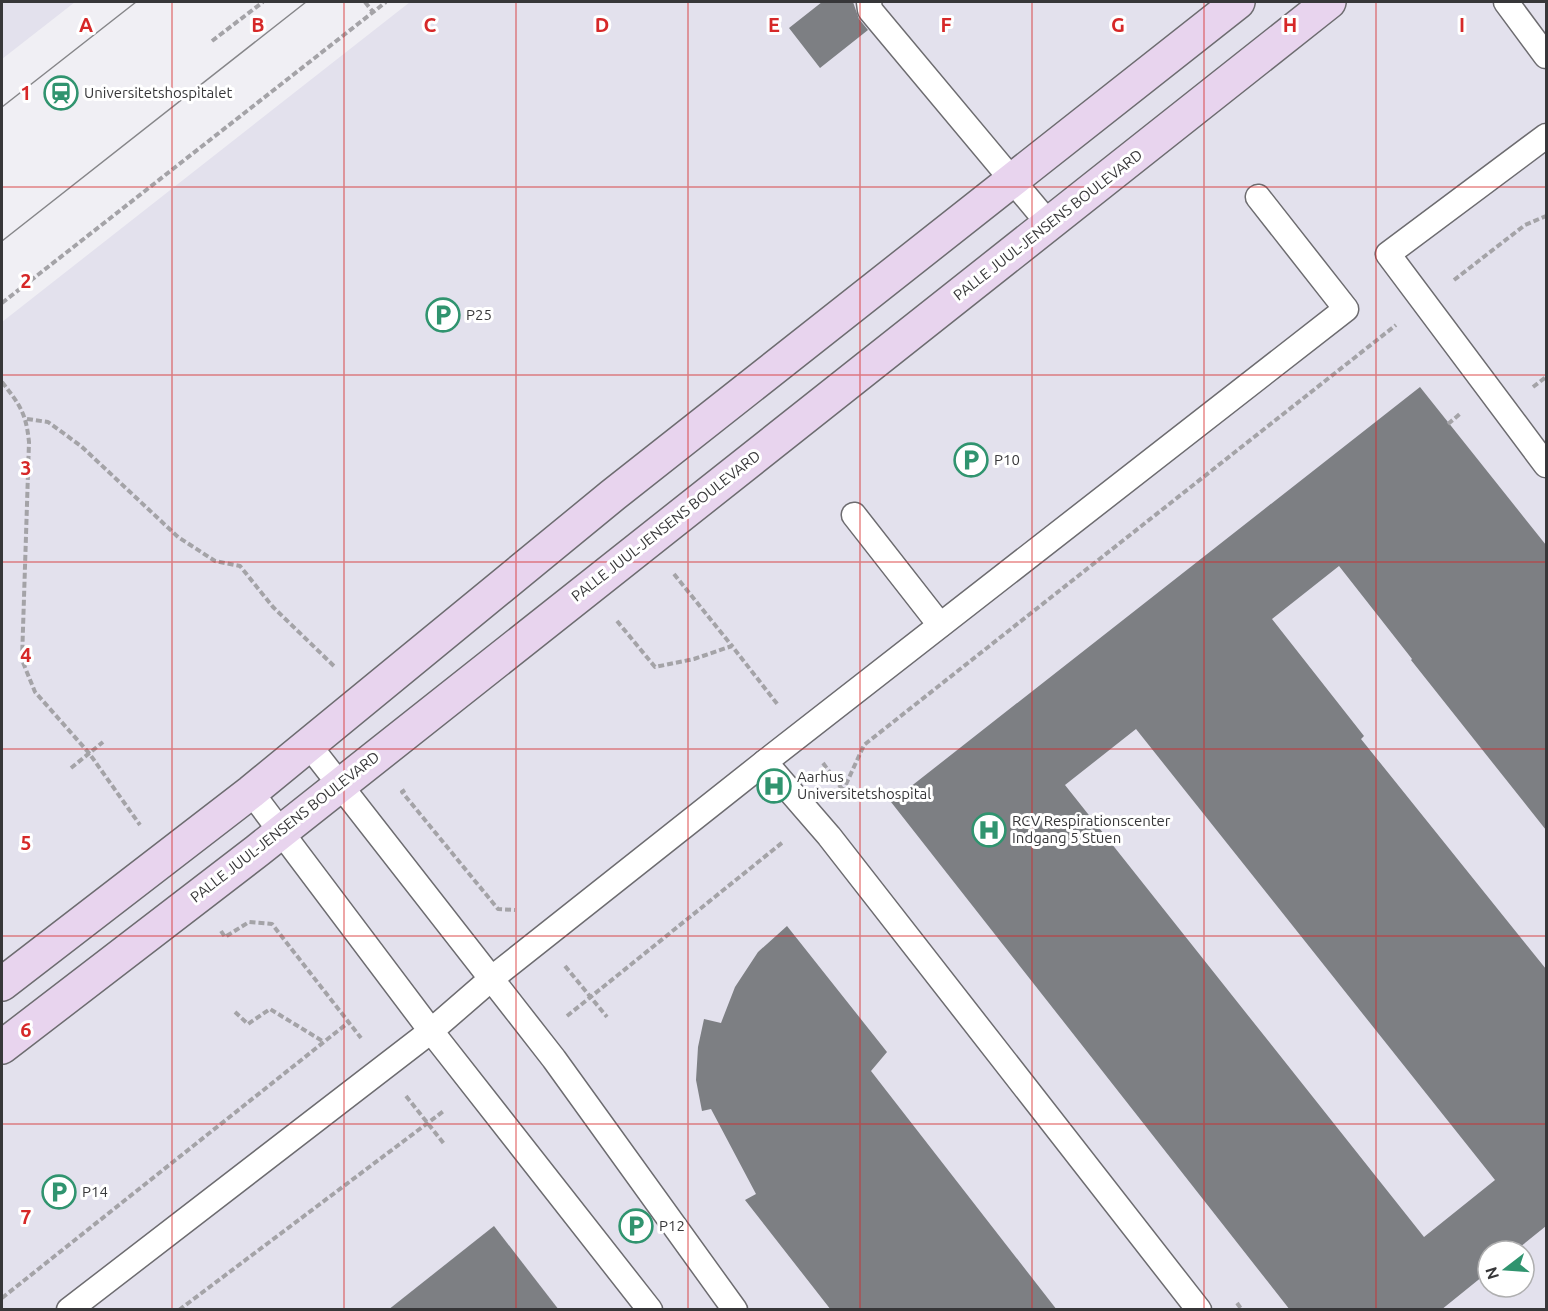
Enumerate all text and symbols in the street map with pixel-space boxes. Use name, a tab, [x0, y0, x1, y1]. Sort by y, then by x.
text: A	[79, 13, 93, 36]
text: B	[251, 13, 265, 36]
text: C	[424, 13, 437, 36]
text: D	[595, 13, 609, 36]
text: E	[768, 13, 780, 36]
text: F	[940, 13, 952, 36]
text: G	[1111, 13, 1125, 36]
text: H	[1283, 13, 1297, 36]
text: I	[1459, 13, 1465, 36]
station icon: Universitetshospitalet	[43, 75, 79, 111]
text: 1	[20, 81, 32, 104]
place label: Universitetshospitalet	[84, 84, 232, 101]
street label: PALLE JUUL-JENSENS BOULEVARD	[950, 146, 1145, 304]
text: 2	[20, 269, 32, 292]
parking icon: P25	[425, 297, 461, 333]
place label: P25	[466, 306, 492, 323]
parking icon: P10	[953, 442, 989, 478]
street label: PALLE JUUL-JENSENS BOULEVARD	[568, 447, 763, 605]
place label: P10	[994, 451, 1020, 468]
text: 3	[20, 456, 32, 479]
text: 4	[20, 643, 32, 666]
street label: PALLE JUUL-JENSENS BOULEVARD	[187, 748, 382, 906]
hospital icon: Aarhus Universitetshospital	[756, 768, 792, 804]
place label: Aarhus Universitetshospital	[797, 768, 931, 802]
hospital icon: RCV Respirationscenter Indgang 5 Stuen	[971, 812, 1007, 848]
place label: RCV Respirationscenter Indgang 5 Stuen	[1012, 812, 1171, 846]
text: 5	[20, 831, 32, 854]
text: 6	[20, 1018, 32, 1041]
parking icon: P14	[41, 1174, 77, 1210]
place label: P14	[82, 1183, 108, 1200]
text: 7	[20, 1205, 32, 1228]
parking icon: P12	[618, 1208, 654, 1244]
place label: P12	[659, 1217, 685, 1234]
north arrow	[1476, 1239, 1536, 1299]
text: N	[1481, 1265, 1502, 1282]

